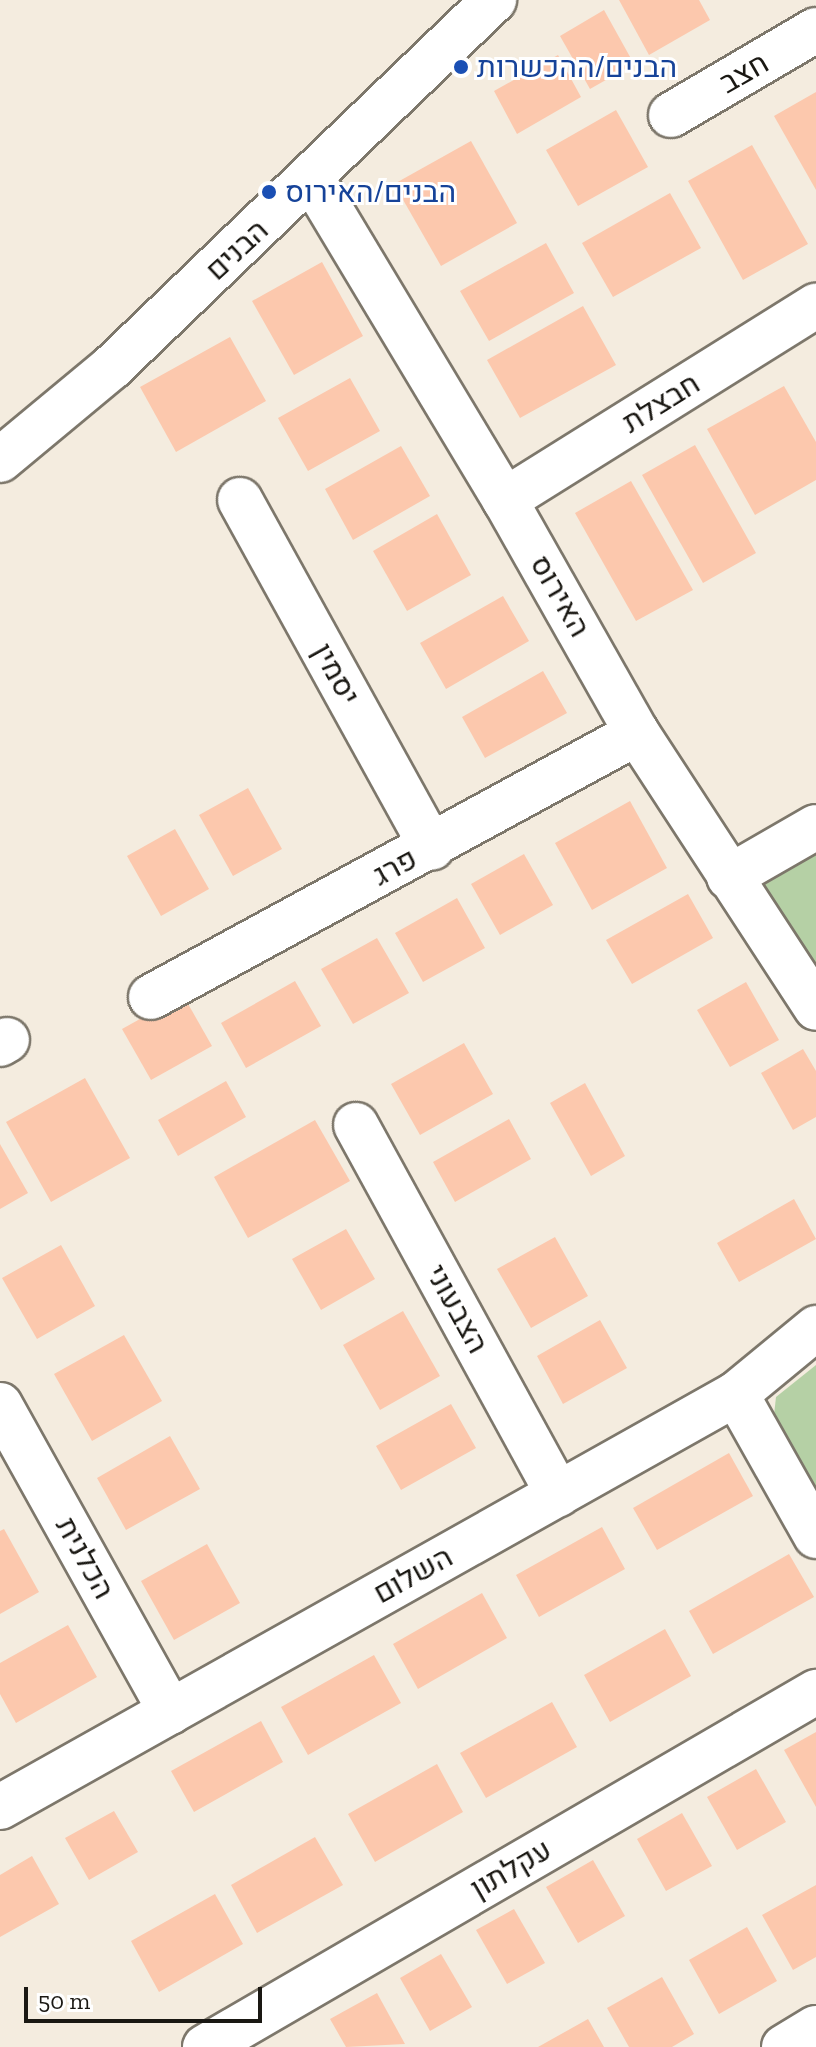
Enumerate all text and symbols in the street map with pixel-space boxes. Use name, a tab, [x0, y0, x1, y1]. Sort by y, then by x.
street label: חצב	[713, 45, 775, 101]
place label: הבנים/ההכשרות	[477, 49, 677, 85]
marker: הבנים/ההכשרות	[452, 58, 470, 76]
place label: הבנים/האירוס	[285, 174, 456, 210]
marker: הבנים/האירוס	[260, 183, 278, 201]
street label: הבנים	[198, 212, 276, 288]
street label: חבצלת	[616, 365, 706, 441]
street label: האירוס	[522, 549, 598, 643]
street label: יסמין	[305, 637, 367, 711]
street label: פרג	[367, 841, 423, 893]
street label: הצבעוני	[418, 1258, 496, 1360]
street label: הכלנית	[48, 1511, 122, 1605]
street label: השלום	[367, 1539, 459, 1611]
street label: עקלתון	[464, 1832, 558, 1906]
scale bar	[28, 1971, 266, 2021]
text: 50 m	[38, 1986, 90, 2015]

